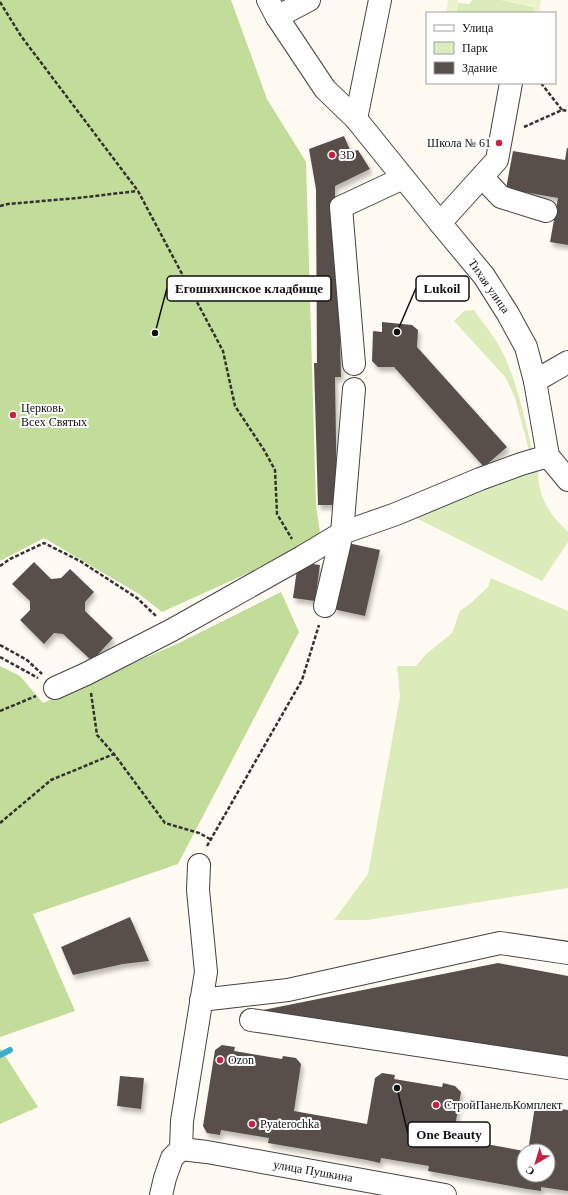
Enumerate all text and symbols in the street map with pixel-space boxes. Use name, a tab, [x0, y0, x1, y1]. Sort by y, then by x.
legend	[426, 12, 556, 84]
text: Улица	[462, 21, 494, 35]
text: Парк	[462, 41, 488, 55]
text: Здание	[462, 61, 497, 75]
place label: Школа № 61	[427, 136, 491, 150]
marker: Школа № 61	[494, 138, 504, 148]
place label: 3D	[340, 148, 355, 162]
marker: 3D	[327, 150, 337, 160]
street label: Тихая улица	[465, 256, 513, 316]
callout: Егошихинское кладбище	[167, 276, 331, 301]
callout: Lukoil	[416, 276, 469, 301]
text: Егошихинское кладбище	[175, 281, 323, 296]
text: Lukoil	[424, 281, 461, 296]
place label: Церковь Всех Святых	[21, 401, 87, 429]
marker: Церковь Всех Святых	[8, 410, 18, 420]
place label: Ozon	[228, 1053, 254, 1067]
marker: Ozon	[215, 1055, 225, 1065]
place label: СтройПанельКомплект	[444, 1098, 563, 1112]
marker: СтройПанельКомплект	[431, 1100, 441, 1110]
place label: Pyaterochka	[260, 1117, 320, 1131]
marker: Pyaterochka	[247, 1119, 257, 1129]
callout: One Beauty	[408, 1122, 490, 1147]
text: One Beauty	[416, 1127, 482, 1142]
north arrow	[516, 1143, 556, 1183]
street label: улица Пушкина	[272, 1157, 355, 1185]
text: С	[523, 1164, 537, 1178]

